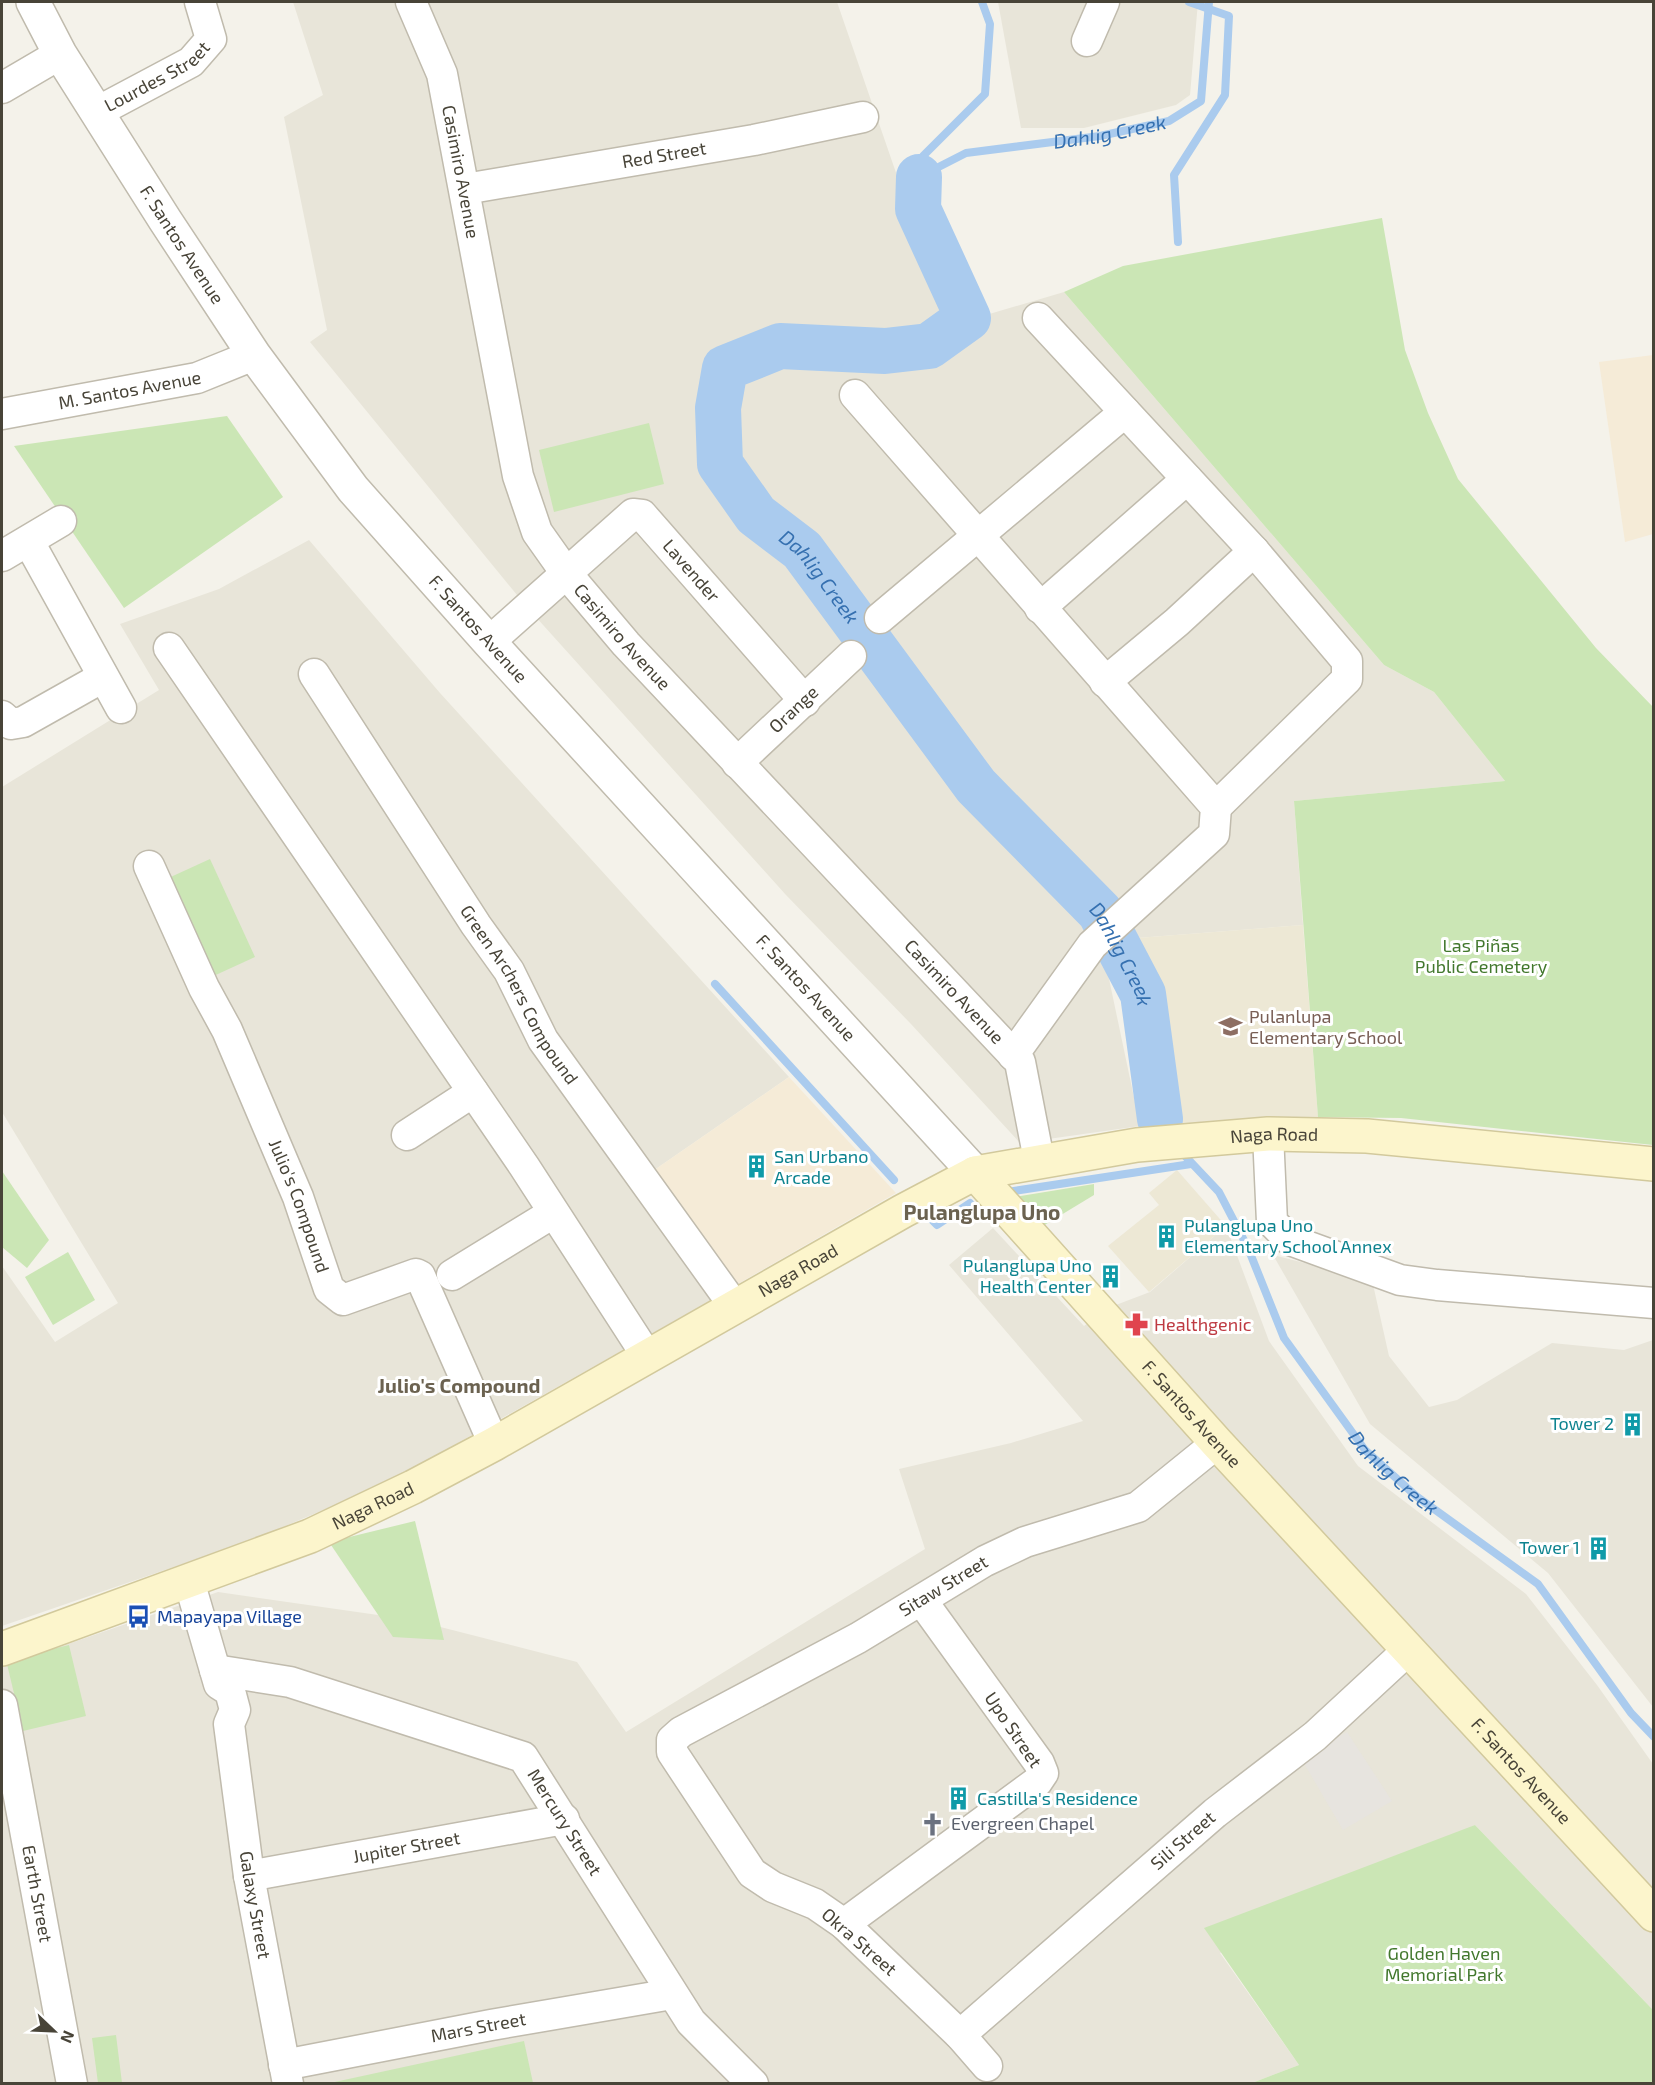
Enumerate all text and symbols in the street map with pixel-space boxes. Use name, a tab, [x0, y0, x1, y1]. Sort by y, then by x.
street label: Lourdes Street	[100, 36, 214, 116]
street label: Casimiro Avenue	[438, 103, 485, 240]
water label: Dahlig Creek	[1052, 109, 1168, 153]
street label: Red Street	[620, 136, 708, 172]
street label: F. Santos Avenue	[136, 181, 229, 308]
street label: M. Santos Avenue	[57, 365, 203, 413]
water label: Dahlig Creek	[775, 524, 865, 628]
street label: Lavender	[658, 534, 725, 606]
street label: F. Santos Avenue	[425, 570, 533, 687]
street label: Casimiro Avenue	[570, 579, 676, 694]
street label: Orange	[764, 681, 822, 737]
water label: Dahlig Creek	[1086, 896, 1157, 1007]
street label: Green Archers Compound	[456, 901, 583, 1088]
street label: F. Santos Avenue	[752, 929, 861, 1045]
park label: Las Piñas Public Cemetery	[1415, 934, 1548, 977]
street label: Casimiro Avenue	[900, 935, 1009, 1048]
place label: Pulanlupa Elementary School	[1249, 1005, 1403, 1048]
school or university icon: Pulanlupa Elementary School	[1218, 1014, 1244, 1040]
street label: Naga Road	[1229, 1122, 1318, 1147]
street label: Julio's Compound	[265, 1136, 335, 1275]
place label: San Urbano Arcade	[774, 1145, 868, 1188]
building icon: San Urbano Arcade	[743, 1154, 769, 1180]
district label: Pulanglupa Uno	[904, 1199, 1060, 1224]
place label: Pulanglupa Uno Elementary School Annex	[1184, 1214, 1392, 1257]
building icon: Pulanglupa Uno Elementary School Annex	[1153, 1223, 1179, 1249]
street label: Naga Road	[754, 1238, 841, 1301]
place label: Pulanglupa Uno Health Center	[963, 1254, 1092, 1297]
building icon: Pulanglupa Uno Health Center	[1097, 1263, 1123, 1289]
pharmacy icon: Healthgenic	[1123, 1312, 1149, 1338]
place label: Healthgenic	[1154, 1313, 1252, 1335]
street label: F. Santos Avenue	[1138, 1355, 1246, 1472]
district label: Julio's Compound	[378, 1373, 540, 1397]
building icon: Tower 2	[1619, 1411, 1645, 1437]
place label: Tower 2	[1550, 1412, 1614, 1434]
water label: Dahlig Creek	[1344, 1426, 1444, 1519]
street label: Naga Road	[328, 1476, 417, 1534]
building icon: Tower 1	[1585, 1535, 1611, 1561]
place label: Tower 1	[1519, 1536, 1580, 1558]
street label: Sitaw Street	[895, 1550, 992, 1621]
bus stop icon: Mapayapa Village	[126, 1604, 152, 1630]
place label: Mapayapa Village	[157, 1605, 302, 1627]
street label: Upo Street	[980, 1687, 1047, 1772]
street label: F. Santos Avenue	[1467, 1713, 1576, 1828]
street label: Mercury Street	[523, 1764, 607, 1879]
building icon: Castilla's Residence	[946, 1786, 972, 1812]
place label: Castilla's Residence	[977, 1787, 1138, 1809]
street label: Sili Street	[1146, 1806, 1220, 1874]
church icon: Evergreen Chapel	[920, 1811, 946, 1837]
place label: Evergreen Chapel	[951, 1812, 1095, 1834]
street label: Jupiter Street	[351, 1826, 462, 1867]
street label: Earth Street	[18, 1843, 58, 1944]
street label: Galaxy Street	[236, 1850, 276, 1961]
street label: Okra Street	[818, 1903, 902, 1980]
park label: Golden Haven Memorial Park	[1385, 1942, 1503, 1985]
north arrow	[24, 2001, 84, 2061]
street label: Mars Street	[429, 2007, 528, 2046]
text: N	[57, 2028, 79, 2046]

